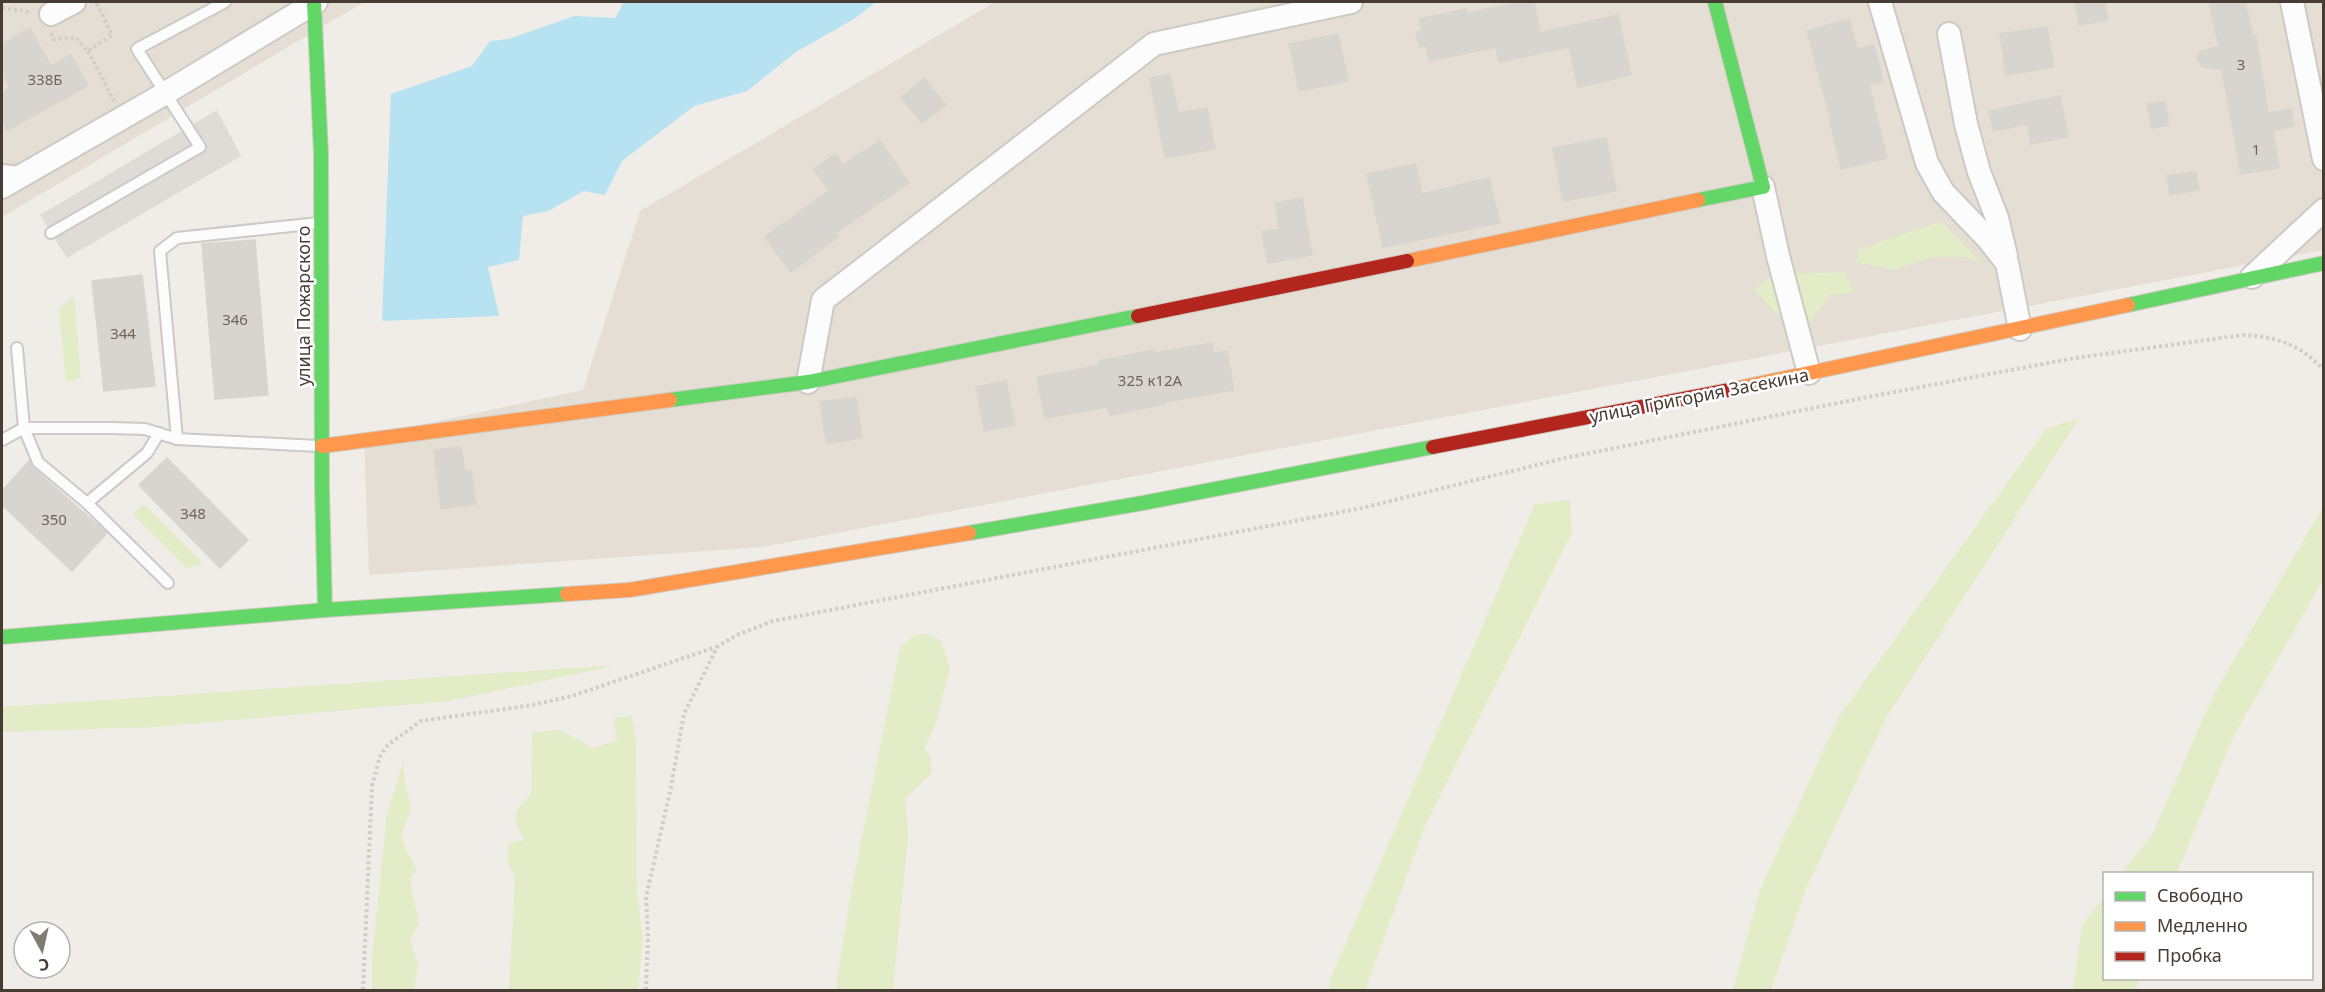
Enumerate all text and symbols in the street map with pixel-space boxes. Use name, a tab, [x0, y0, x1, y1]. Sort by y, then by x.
house number: 3	[2237, 54, 2245, 74]
house number: 338Б	[28, 69, 62, 89]
house number: 1	[2252, 139, 2260, 159]
street label: улица Пожарского	[291, 226, 315, 386]
house number: 346	[222, 309, 248, 329]
house number: 344	[110, 323, 136, 343]
street label: улица Григория Засекина	[1587, 362, 1811, 428]
house number: 325 к12А	[1118, 370, 1183, 390]
house number: 348	[180, 503, 206, 523]
house number: 350	[41, 509, 67, 529]
legend	[2103, 872, 2313, 980]
text: Свободно	[2157, 883, 2243, 907]
text: Медленно	[2157, 913, 2248, 937]
north arrow	[12, 920, 72, 980]
text: Пробка	[2157, 943, 2222, 967]
text: С	[37, 953, 51, 976]

